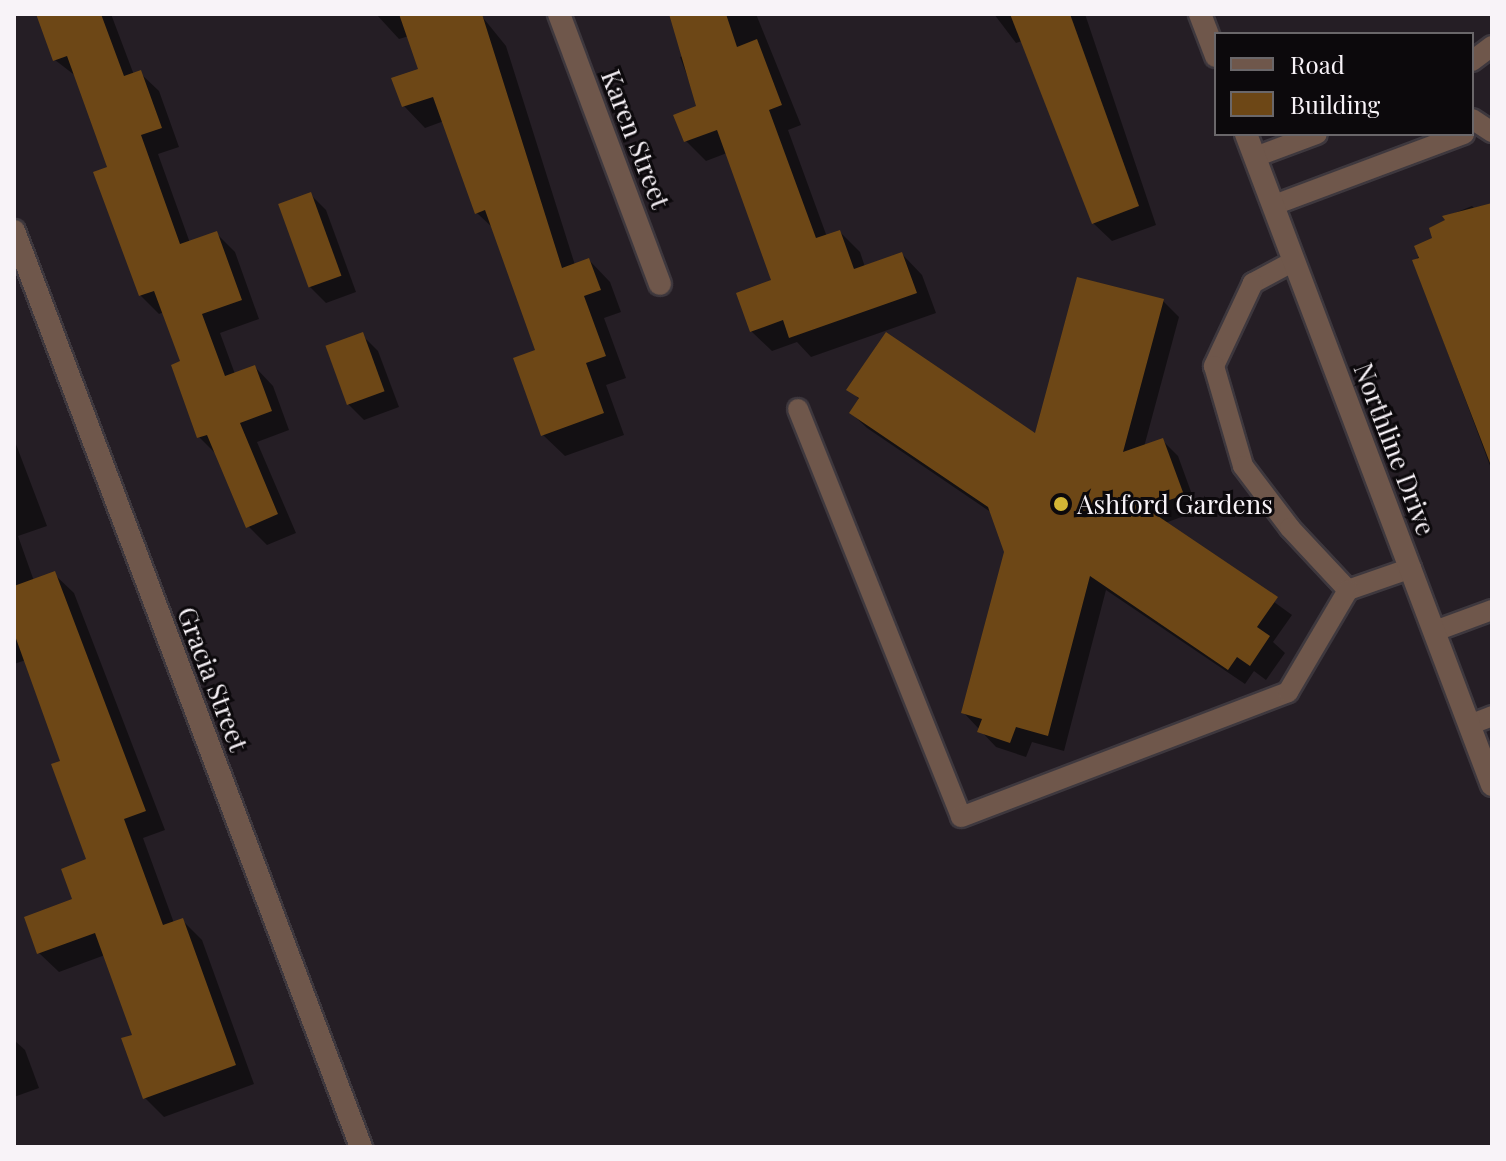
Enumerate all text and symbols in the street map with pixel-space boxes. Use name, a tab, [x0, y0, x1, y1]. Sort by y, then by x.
legend	[1214, 32, 1474, 136]
text: Road	[1290, 48, 1345, 80]
street label: Karen Street	[595, 65, 677, 213]
text: Building	[1290, 88, 1380, 120]
street label: Northline Drive	[1348, 358, 1442, 540]
place label: Ashford Gardens	[1077, 488, 1273, 520]
marker: Ashford Gardens	[1052, 495, 1070, 513]
street label: Gracia Street	[171, 602, 255, 756]

